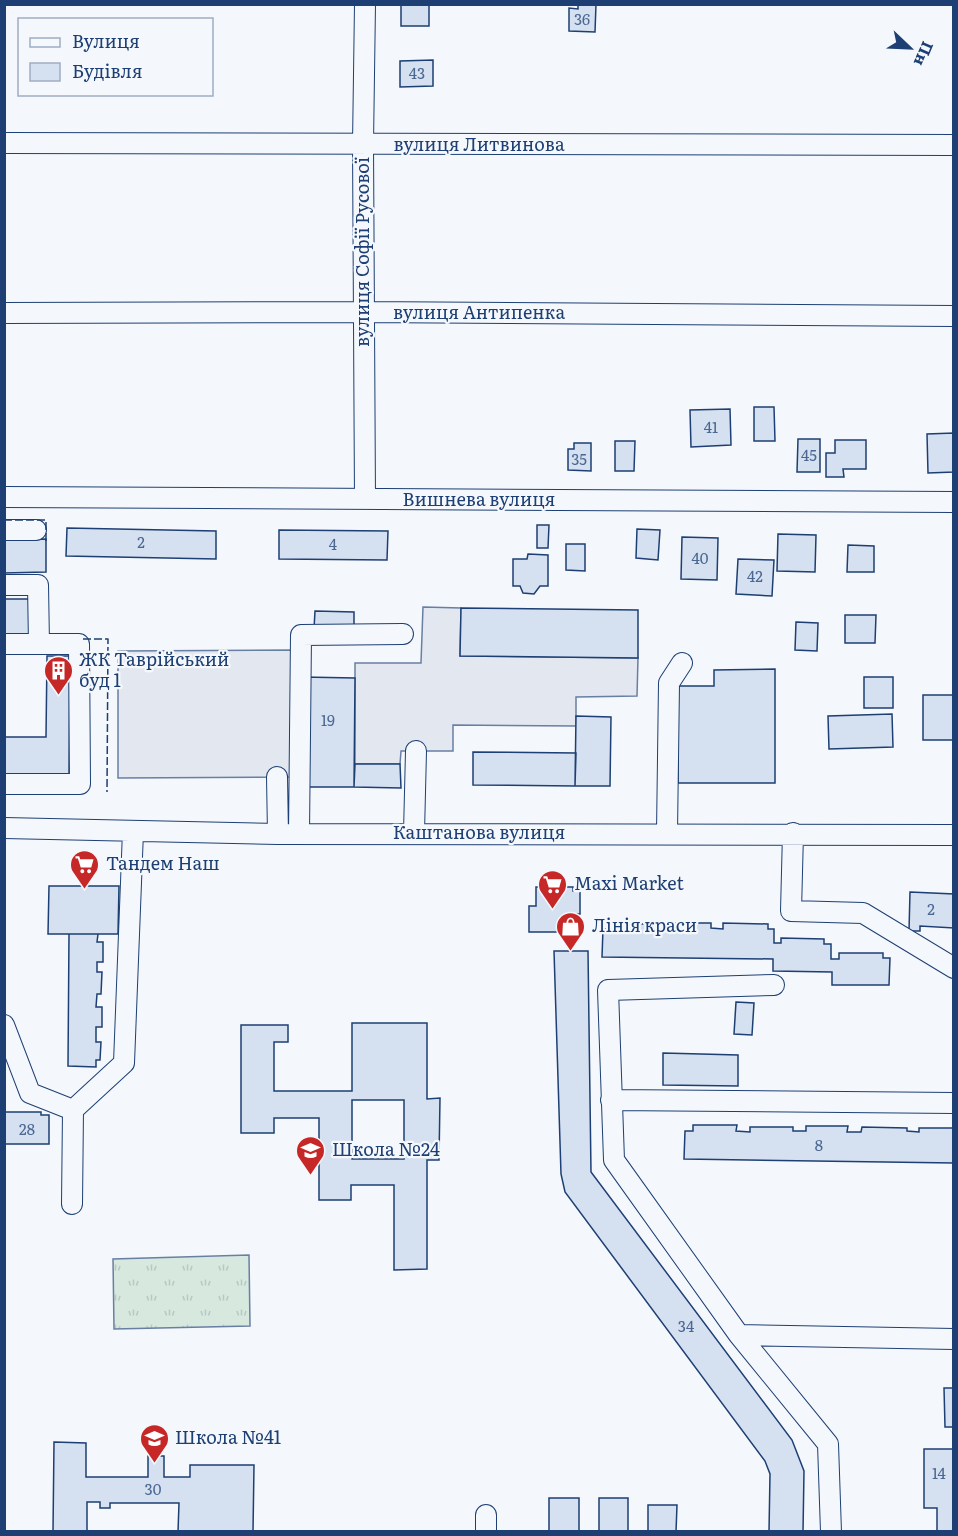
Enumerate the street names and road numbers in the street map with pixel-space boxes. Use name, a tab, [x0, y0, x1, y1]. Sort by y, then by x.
street label: вулиця Литвинова	[393, 130, 565, 157]
street label: вулиця Софії Русової	[348, 157, 375, 347]
street label: вулиця Антипенка	[393, 298, 565, 325]
street label: Вишнева вулиця	[403, 485, 555, 512]
street label: Каштанова вулиця	[393, 818, 565, 845]

